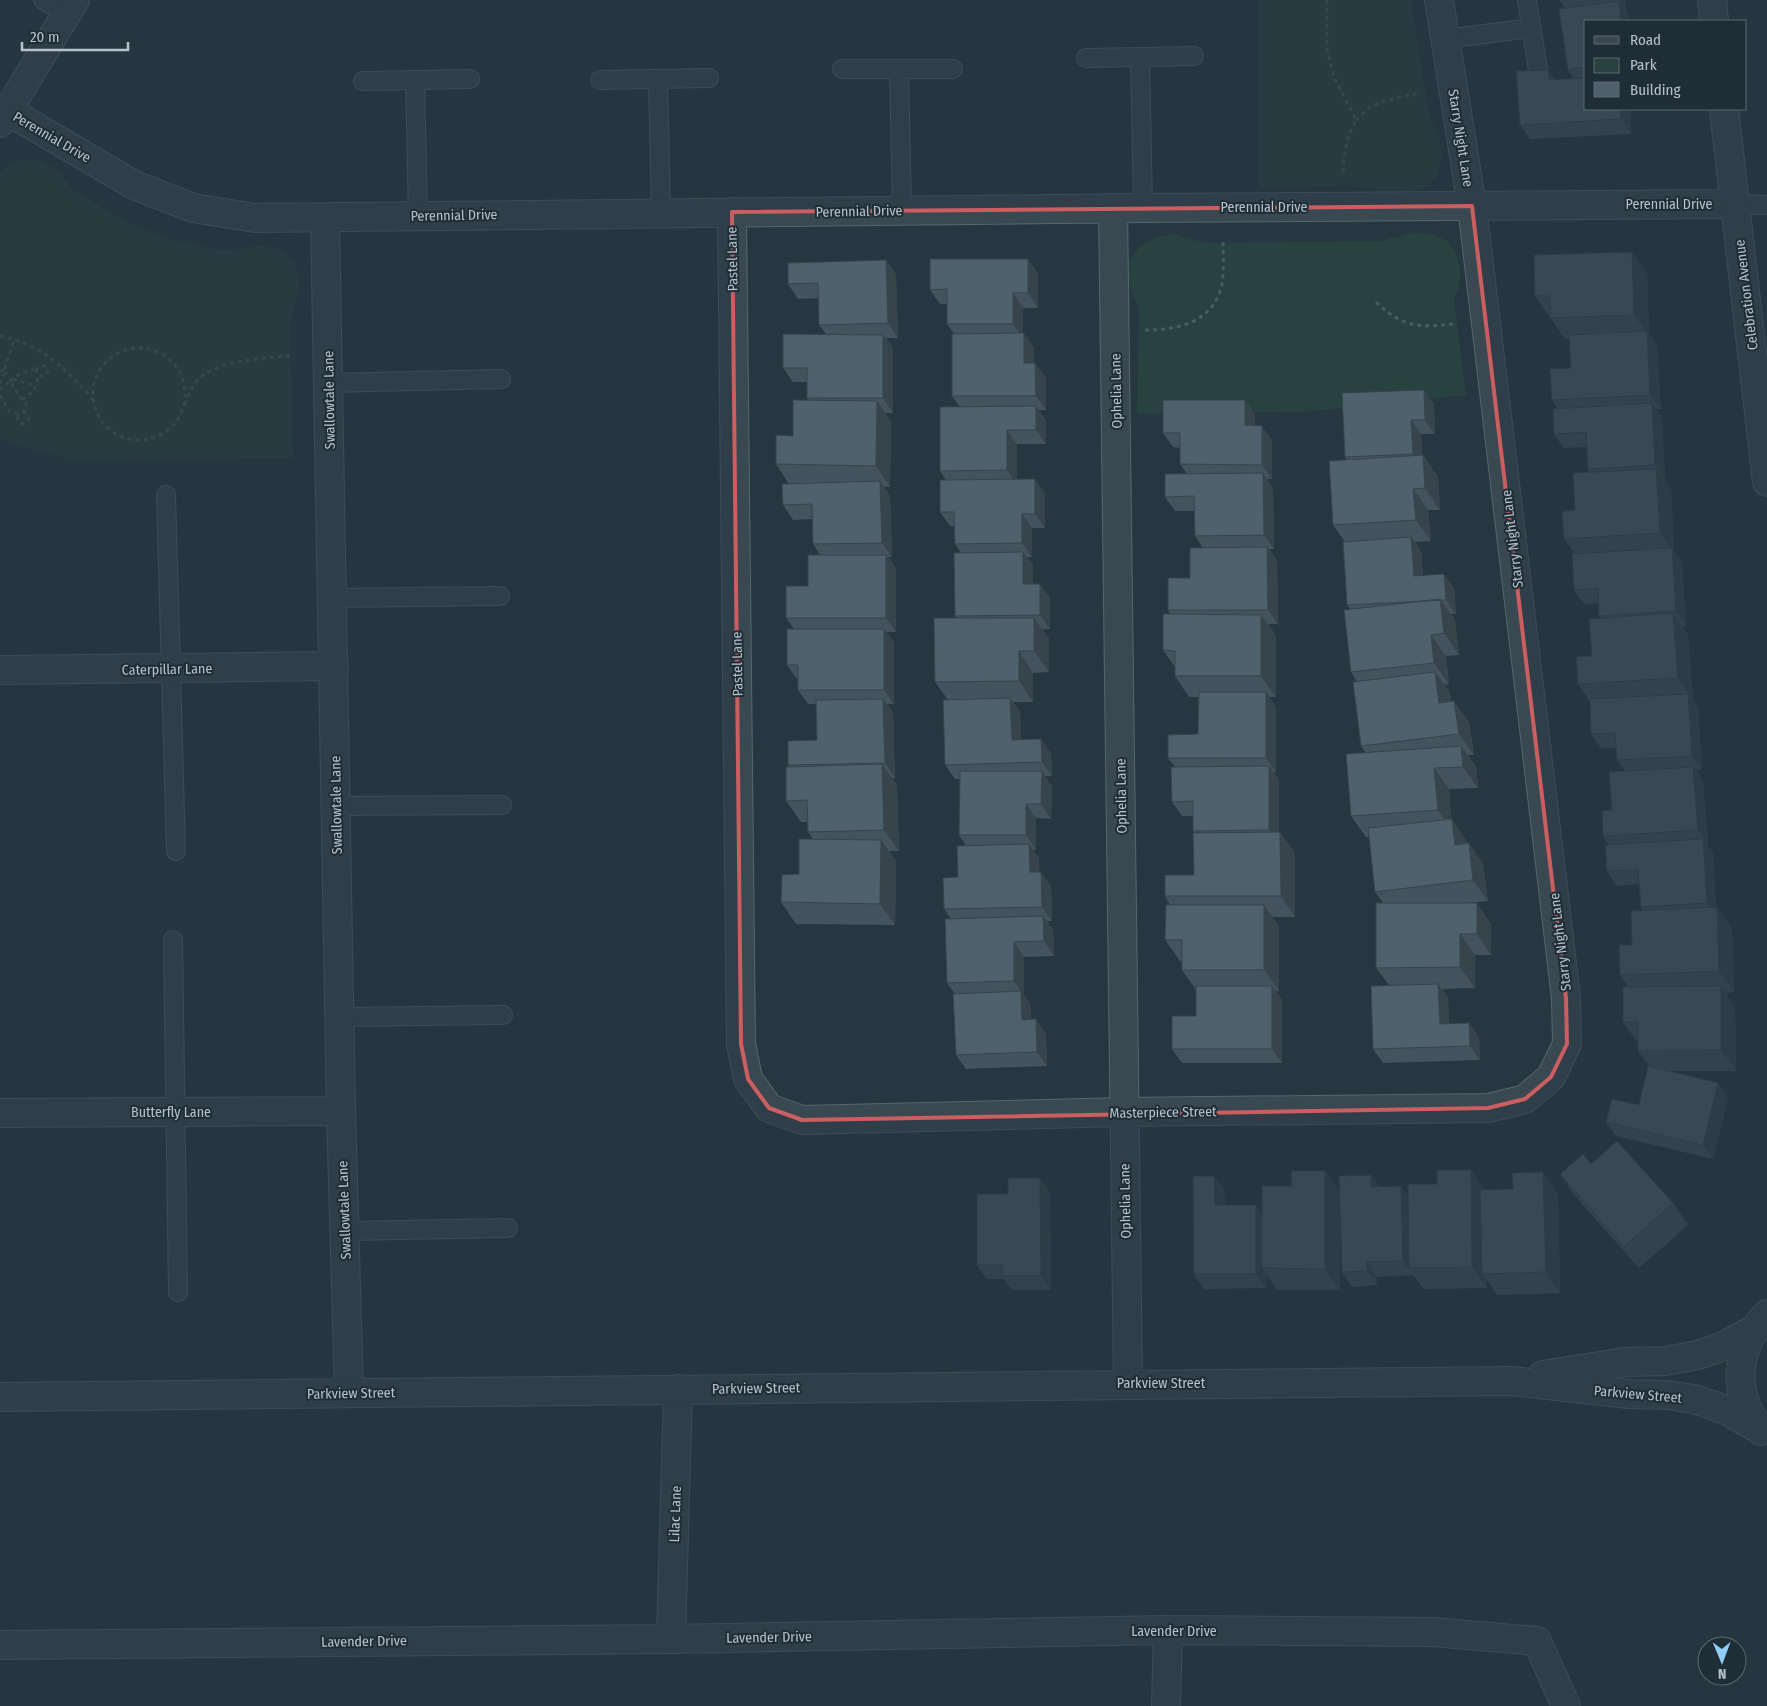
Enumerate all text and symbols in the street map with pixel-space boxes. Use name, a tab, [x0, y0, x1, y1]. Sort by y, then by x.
scale bar	[22, 20, 129, 52]
legend	[1584, 20, 1747, 110]
text: 20 m	[30, 28, 60, 46]
text: Road	[1630, 31, 1661, 49]
text: Park	[1630, 56, 1657, 74]
text: Building	[1630, 81, 1681, 99]
street label: Starry Night Lane	[1444, 88, 1477, 188]
street label: Perennial Drive	[10, 108, 94, 167]
street label: Perennial Drive	[1626, 196, 1713, 213]
street label: Perennial Drive	[1221, 199, 1308, 216]
street label: Perennial Drive	[815, 202, 903, 221]
street label: Perennial Drive	[410, 206, 498, 225]
street label: Pastel Lane	[723, 226, 742, 292]
street label: Celebration Avenue	[1731, 239, 1762, 351]
street label: Swallowtale Lane	[320, 350, 339, 450]
street label: Ophelia Lane	[1107, 353, 1126, 429]
street label: Starry Night Lane	[1498, 489, 1527, 589]
street label: Pastel Lane	[728, 631, 747, 697]
street label: Caterpillar Lane	[122, 660, 213, 679]
street label: Swallowtale Lane	[327, 755, 346, 855]
street label: Ophelia Lane	[1112, 758, 1131, 834]
street label: Starry Night Lane	[1546, 892, 1575, 992]
street label: Masterpiece Street	[1109, 1103, 1217, 1122]
street label: Butterfly Lane	[131, 1104, 211, 1121]
street label: Swallowtale Lane	[334, 1160, 355, 1260]
street label: Ophelia Lane	[1116, 1163, 1135, 1239]
street label: Parkview Street	[1117, 1375, 1206, 1392]
street label: Parkview Street	[712, 1379, 801, 1398]
street label: Parkview Street	[1593, 1382, 1683, 1407]
street label: Parkview Street	[307, 1384, 396, 1403]
street label: Lilac Lane	[666, 1485, 685, 1543]
street label: Lavender Drive	[1131, 1623, 1217, 1640]
street label: Lavender Drive	[726, 1628, 812, 1647]
street label: Lavender Drive	[321, 1632, 407, 1651]
north arrow	[1697, 1636, 1747, 1686]
text: N	[1718, 1665, 1727, 1682]

